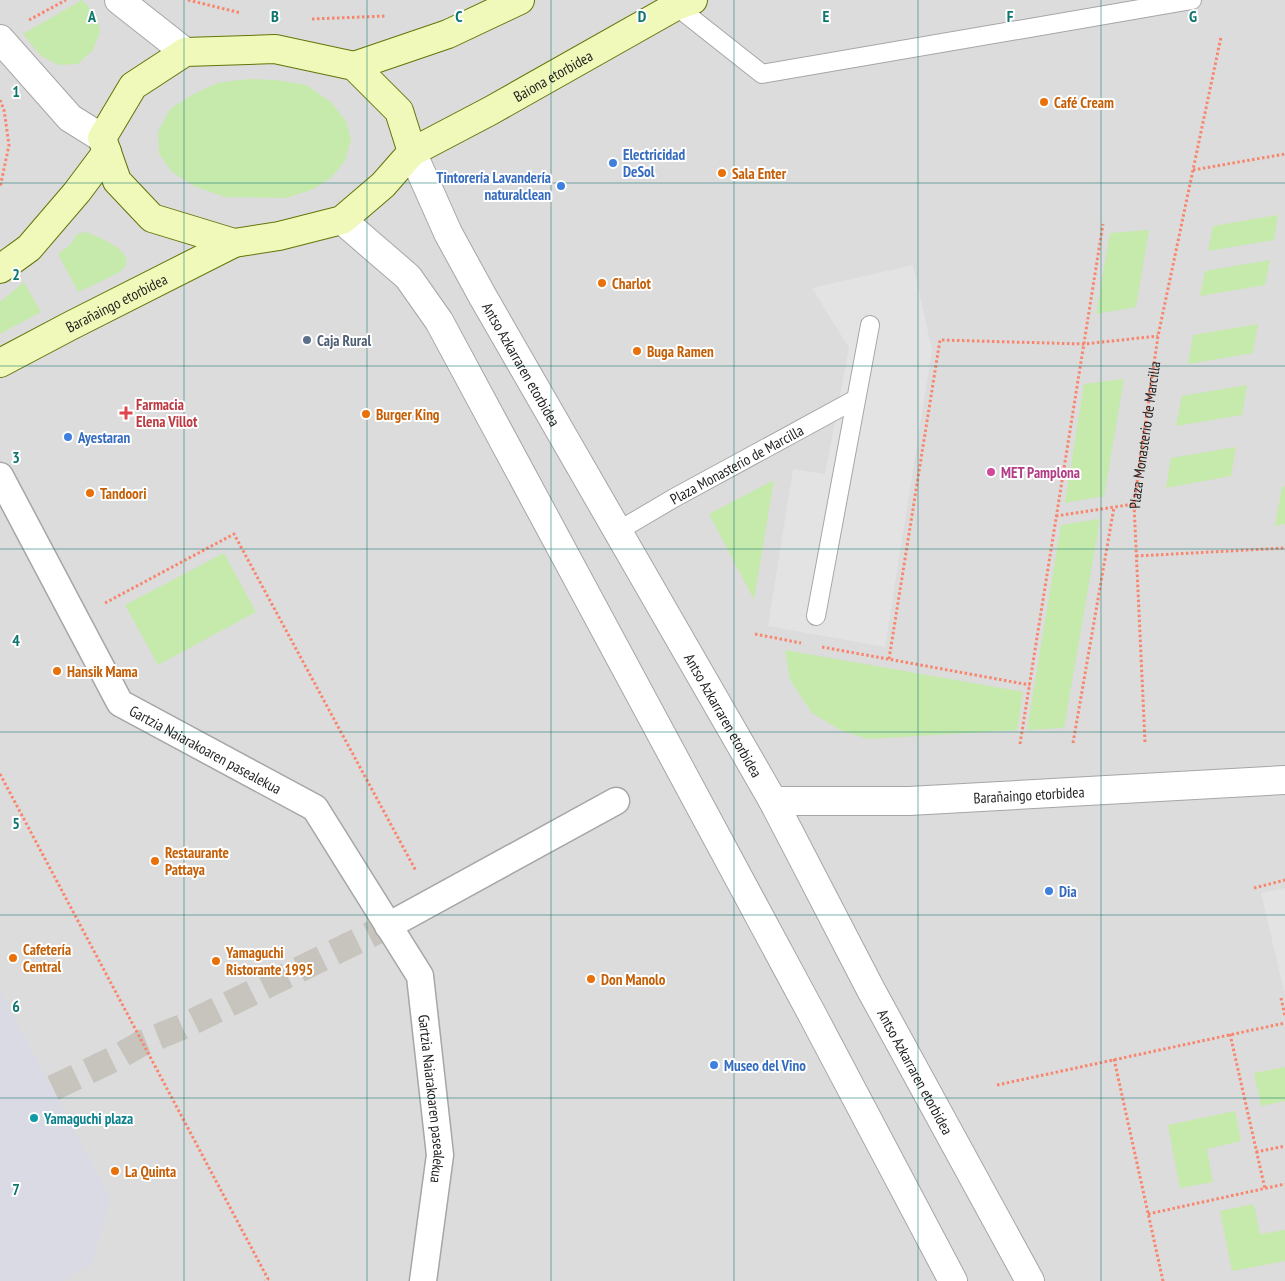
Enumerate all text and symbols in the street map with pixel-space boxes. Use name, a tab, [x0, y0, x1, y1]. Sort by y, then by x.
text: A	[87, 6, 97, 26]
text: B	[271, 6, 279, 26]
text: C	[455, 6, 463, 26]
text: D	[638, 6, 647, 26]
text: E	[823, 6, 830, 26]
text: F	[1007, 6, 1014, 26]
text: G	[1189, 6, 1197, 26]
street label: Baiona etorbidea	[510, 46, 596, 105]
text: 1	[12, 81, 20, 101]
place label: Café Cream	[1054, 93, 1114, 112]
marker: Café Cream	[1038, 96, 1050, 108]
place label: Electricidad DeSol	[623, 145, 685, 181]
marker: Electricidad DeSol	[607, 157, 619, 169]
place label: Sala Enter	[732, 164, 787, 183]
marker: Sala Enter	[716, 167, 728, 179]
place label: Tintorería Lavandería naturalclean	[436, 168, 551, 204]
marker: Tintorería Lavandería naturalclean	[555, 180, 567, 192]
text: 2	[12, 264, 20, 284]
street label: Barañaingo etorbidea	[62, 269, 170, 336]
place label: Charlot	[612, 274, 652, 293]
marker: Charlot	[596, 277, 608, 289]
street label: Antso Azkarraren etorbidea	[478, 299, 565, 430]
place label: Caja Rural	[317, 331, 371, 350]
marker: Caja Rural	[301, 334, 313, 346]
place label: Buga Ramen	[647, 342, 714, 361]
marker: Buga Ramen	[631, 345, 643, 357]
street label: Plaza Monasterio de Marcilla	[1124, 360, 1164, 509]
place label: Farmacia Elena Villot	[136, 395, 198, 431]
place label: Burger King	[376, 405, 440, 424]
marker: Farmacia Elena Villot	[120, 407, 132, 419]
marker: Burger King	[360, 408, 372, 420]
street label: Plaza Monasterio de Marcilla	[666, 420, 806, 508]
place label: Ayestaran	[77, 428, 131, 447]
marker: Ayestaran	[62, 431, 74, 443]
text: 3	[12, 447, 20, 467]
place label: MET Pamplona	[1001, 463, 1080, 482]
marker: MET Pamplona	[985, 466, 997, 478]
place label: Tandoori	[100, 484, 147, 503]
marker: Tandoori	[84, 487, 96, 499]
text: 4	[12, 630, 20, 650]
street label: Antso Azkarraren etorbidea	[680, 650, 767, 781]
place label: Hansik Mama	[67, 662, 138, 681]
marker: Hansik Mama	[51, 665, 63, 677]
street label: Gartzia Naiarakoaren pasealekua	[126, 701, 285, 798]
street label: Barañaingo etorbidea	[973, 782, 1085, 807]
text: 5	[12, 813, 20, 833]
place label: Restaurante Pattaya	[165, 843, 229, 879]
marker: Restaurante Pattaya	[149, 855, 161, 867]
place label: Dia	[1059, 882, 1077, 901]
marker: Dia	[1043, 885, 1055, 897]
place label: Cafetería Central	[23, 940, 71, 976]
place label: Yamaguchi Ristorante 1995	[225, 943, 313, 979]
marker: Cafetería Central	[7, 952, 19, 964]
marker: Yamaguchi Ristorante 1995	[210, 955, 222, 967]
place label: Don Manolo	[601, 970, 666, 989]
marker: Don Manolo	[585, 973, 597, 985]
text: 6	[12, 996, 20, 1016]
street label: Antso Azkarraren etorbidea	[874, 1006, 958, 1138]
street label: Gartzia Naiarakoaren pasealekua	[415, 1014, 449, 1184]
place label: Museo del Vino	[724, 1056, 806, 1075]
marker: Museo del Vino	[708, 1059, 720, 1071]
place label: Yamaguchi plaza	[43, 1109, 133, 1128]
marker: Yamaguchi plaza	[28, 1112, 40, 1124]
place label: La Quinta	[125, 1162, 176, 1181]
marker: La Quinta	[109, 1165, 121, 1177]
text: 7	[12, 1179, 20, 1199]

